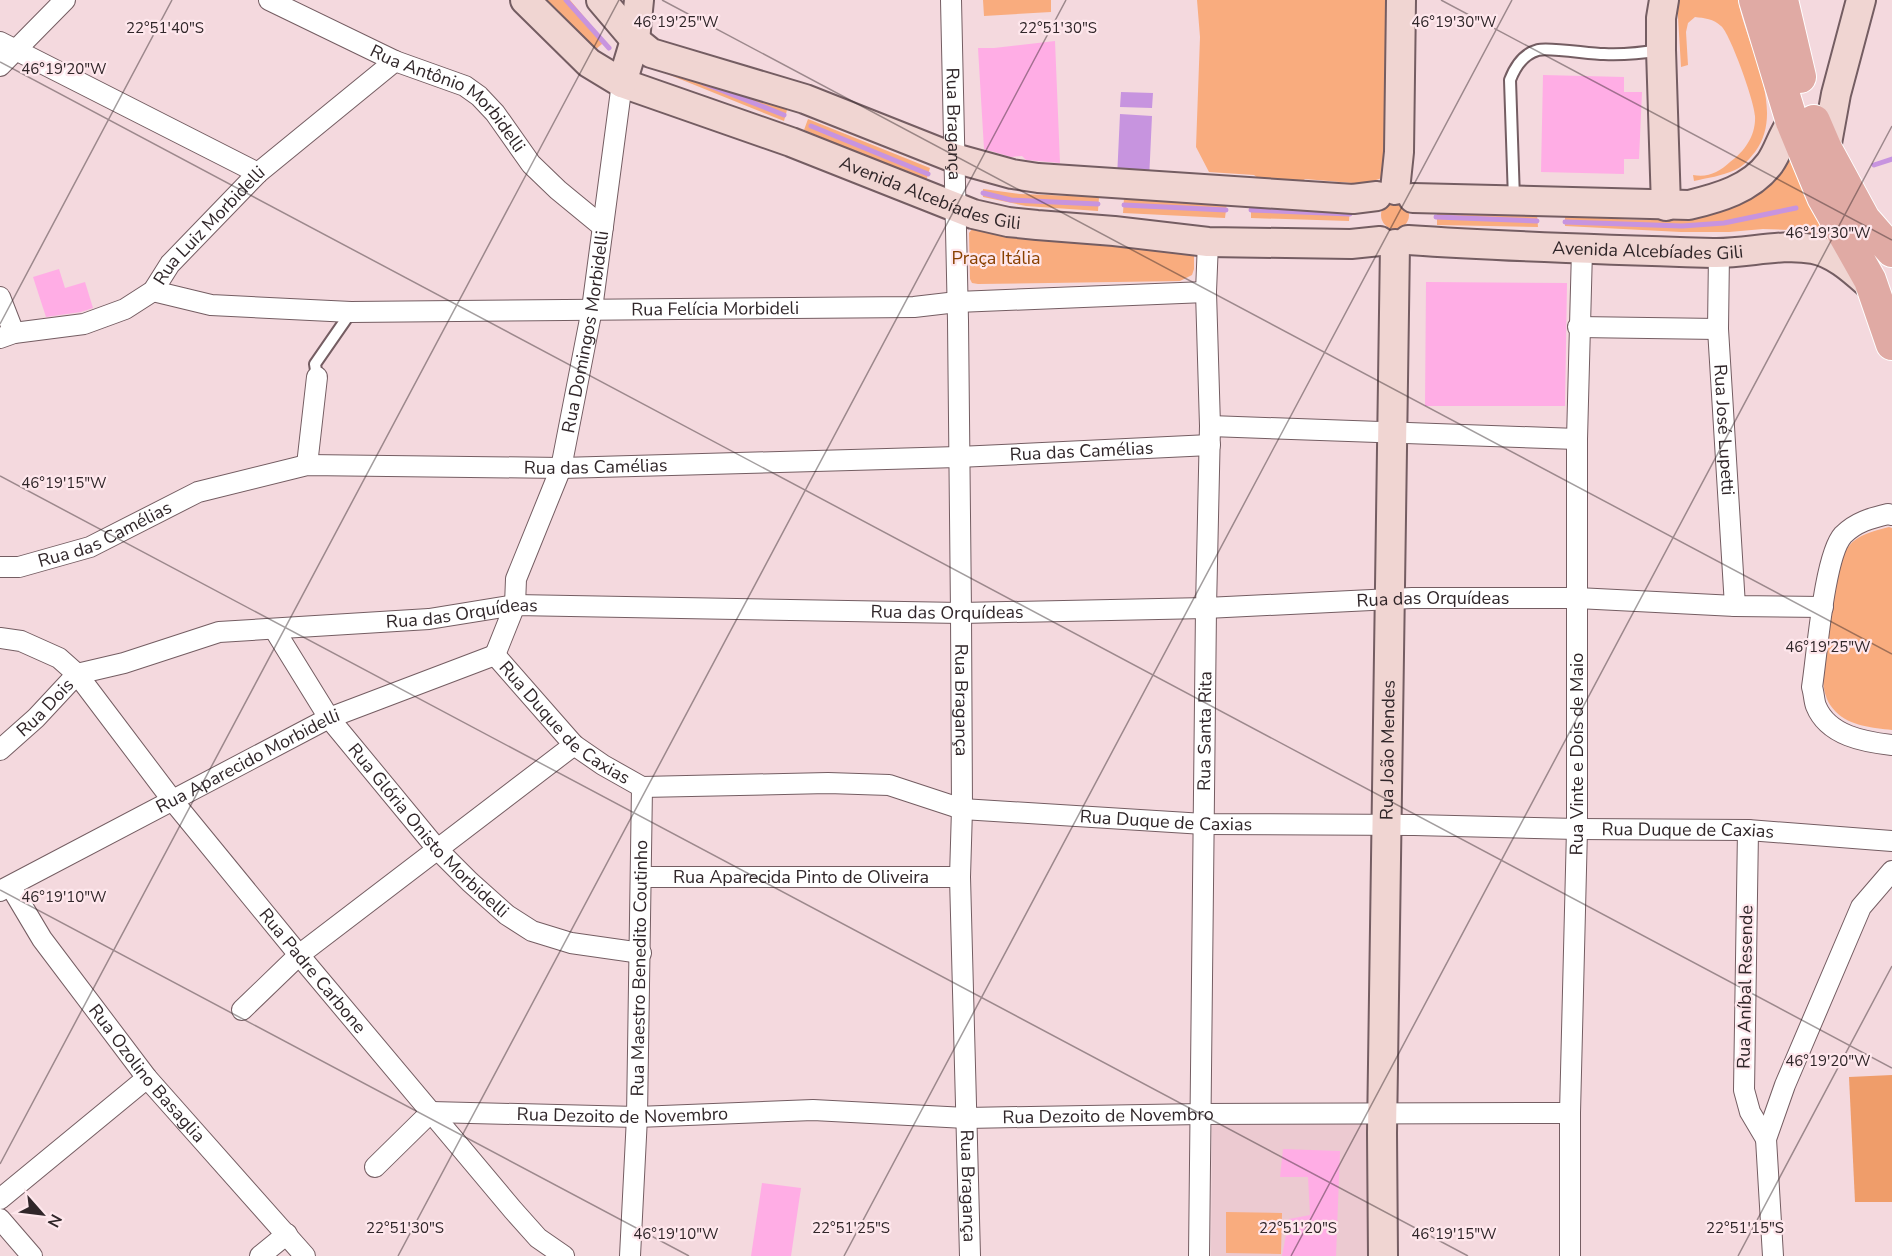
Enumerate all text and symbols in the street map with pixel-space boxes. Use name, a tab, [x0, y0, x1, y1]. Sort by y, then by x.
text: 46°19'25"W	[633, 12, 719, 32]
text: 46°19'30"W	[1411, 12, 1497, 32]
text: 22°51'40"S	[126, 18, 204, 38]
text: 22°51'30"S	[1019, 18, 1097, 38]
street label: Rua Antônio Morbidelli	[366, 39, 531, 157]
text: 46°19'20"W	[21, 59, 107, 79]
street label: Rua Bragança	[940, 67, 967, 181]
street label: Avenida Alcebíades Gili	[836, 150, 1022, 235]
street label: Rua Luiz Morbidelli	[148, 160, 270, 290]
text: 46°19'30"W	[1785, 223, 1871, 243]
street label: Rua Domingos Morbidelli	[556, 229, 614, 435]
street label: Avenida Alcebíades Gili	[1552, 236, 1744, 265]
park label: Praça Itália	[951, 246, 1041, 270]
street label: Rua Felícia Morbideli	[631, 296, 799, 322]
street label: Rua José Lupetti	[1708, 363, 1740, 496]
street label: Rua das Camélias	[1009, 436, 1154, 467]
street label: Rua das Camélias	[524, 453, 668, 480]
text: 46°19'15"W	[21, 473, 107, 493]
street label: Rua das Camélias	[35, 495, 176, 573]
street label: Rua das Orquídeas	[1356, 586, 1509, 613]
street label: Rua das Orquídeas	[385, 592, 538, 634]
street label: Rua das Orquídeas	[871, 599, 1024, 625]
text: 46°19'25"W	[1785, 637, 1871, 657]
street label: Rua Bragança	[949, 644, 974, 756]
street label: Rua Vinte e Dois de Maio	[1564, 653, 1589, 856]
street label: Rua Duque de Caxias	[494, 656, 634, 790]
street label: Rua Santa Rita	[1192, 671, 1217, 791]
street label: Rua Dois	[11, 673, 79, 742]
street label: Rua João Mendes	[1375, 680, 1401, 820]
street label: Rua Aparecido Morbidelli	[152, 703, 343, 819]
street label: Rua Glória Onisto Morbidelli	[343, 738, 514, 923]
street label: Rua Duque de Caxias	[1079, 804, 1252, 836]
street label: Rua Duque de Caxias	[1601, 817, 1775, 844]
street label: Rua Maestro Benedito Coutinho	[625, 840, 653, 1097]
street label: Rua Aparecida Pinto de Oliveira	[673, 865, 929, 889]
text: 46°19'10"W	[21, 887, 107, 907]
street label: Rua Padre Carbone	[254, 903, 372, 1038]
street label: Rua Aníbal Resende	[1732, 905, 1758, 1069]
street label: Rua Ozolino Basaglia	[83, 999, 211, 1148]
text: 46°19'20"W	[1785, 1051, 1871, 1071]
street label: Rua Dezoito de Novembro	[516, 1101, 729, 1129]
street label: Rua Dezoito de Novembro	[1002, 1102, 1214, 1129]
street label: Rua Bragança	[955, 1129, 982, 1242]
north arrow	[12, 1184, 72, 1244]
text: N	[42, 1210, 67, 1231]
text: 22°51'30"S	[366, 1218, 444, 1238]
text: 22°51'25"S	[812, 1218, 890, 1238]
text: 22°51'20"S	[1259, 1218, 1337, 1238]
text: 22°51'15"S	[1706, 1218, 1784, 1238]
text: 46°19'10"W	[633, 1224, 719, 1244]
text: 46°19'15"W	[1411, 1224, 1497, 1244]

